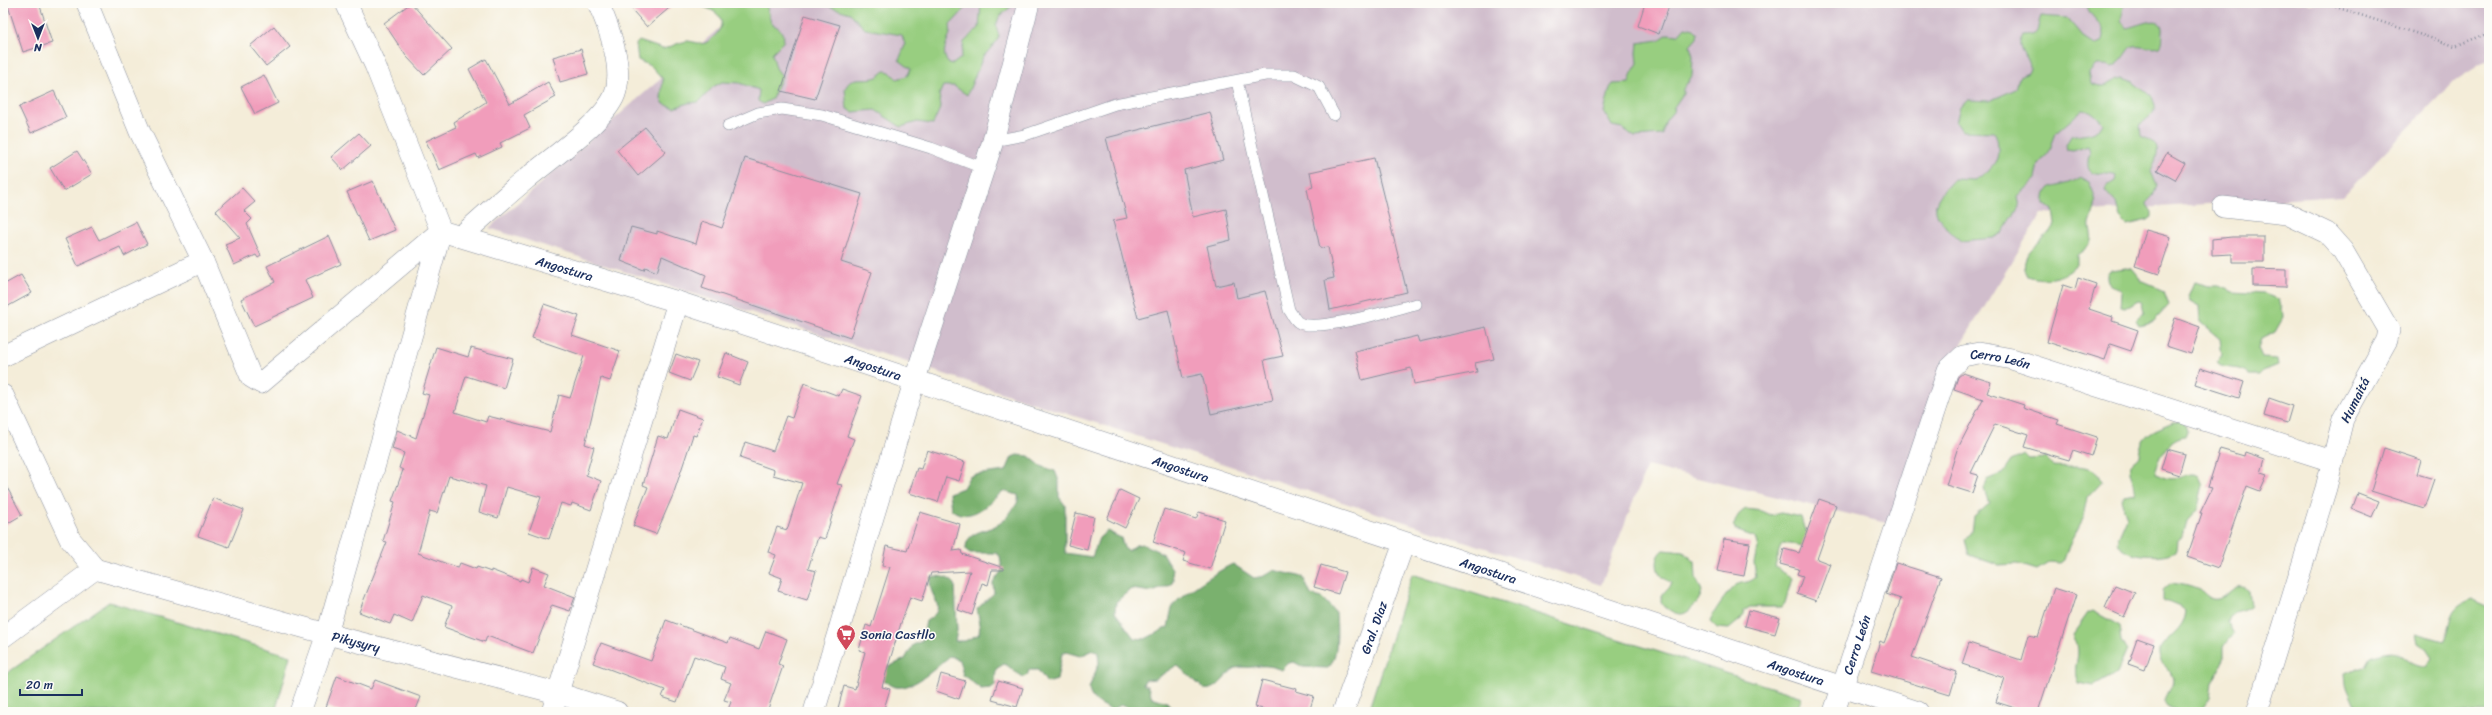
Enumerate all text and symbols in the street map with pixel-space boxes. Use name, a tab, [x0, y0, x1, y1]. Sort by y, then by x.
north arrow	[18, 18, 58, 58]
text: N	[34, 38, 43, 57]
street label: Angostura	[532, 248, 596, 288]
street label: Cerro León	[1968, 342, 2033, 376]
street label: Angostura	[841, 346, 905, 387]
street label: Humaitá	[2334, 373, 2376, 427]
street label: Angostura	[1148, 448, 1213, 489]
street label: Angostura	[1456, 550, 1520, 590]
street label: Gral. Diaz	[1353, 597, 1394, 657]
street label: Cerro León	[1836, 612, 1877, 677]
supermarket icon: Sonia Castllo	[835, 623, 857, 651]
place label: Sonia Castllo	[860, 623, 936, 646]
street label: Pikysyry	[329, 624, 383, 659]
street label: Angostura	[1764, 651, 1828, 692]
scale bar	[20, 671, 82, 697]
text: 20 m	[26, 674, 53, 696]

